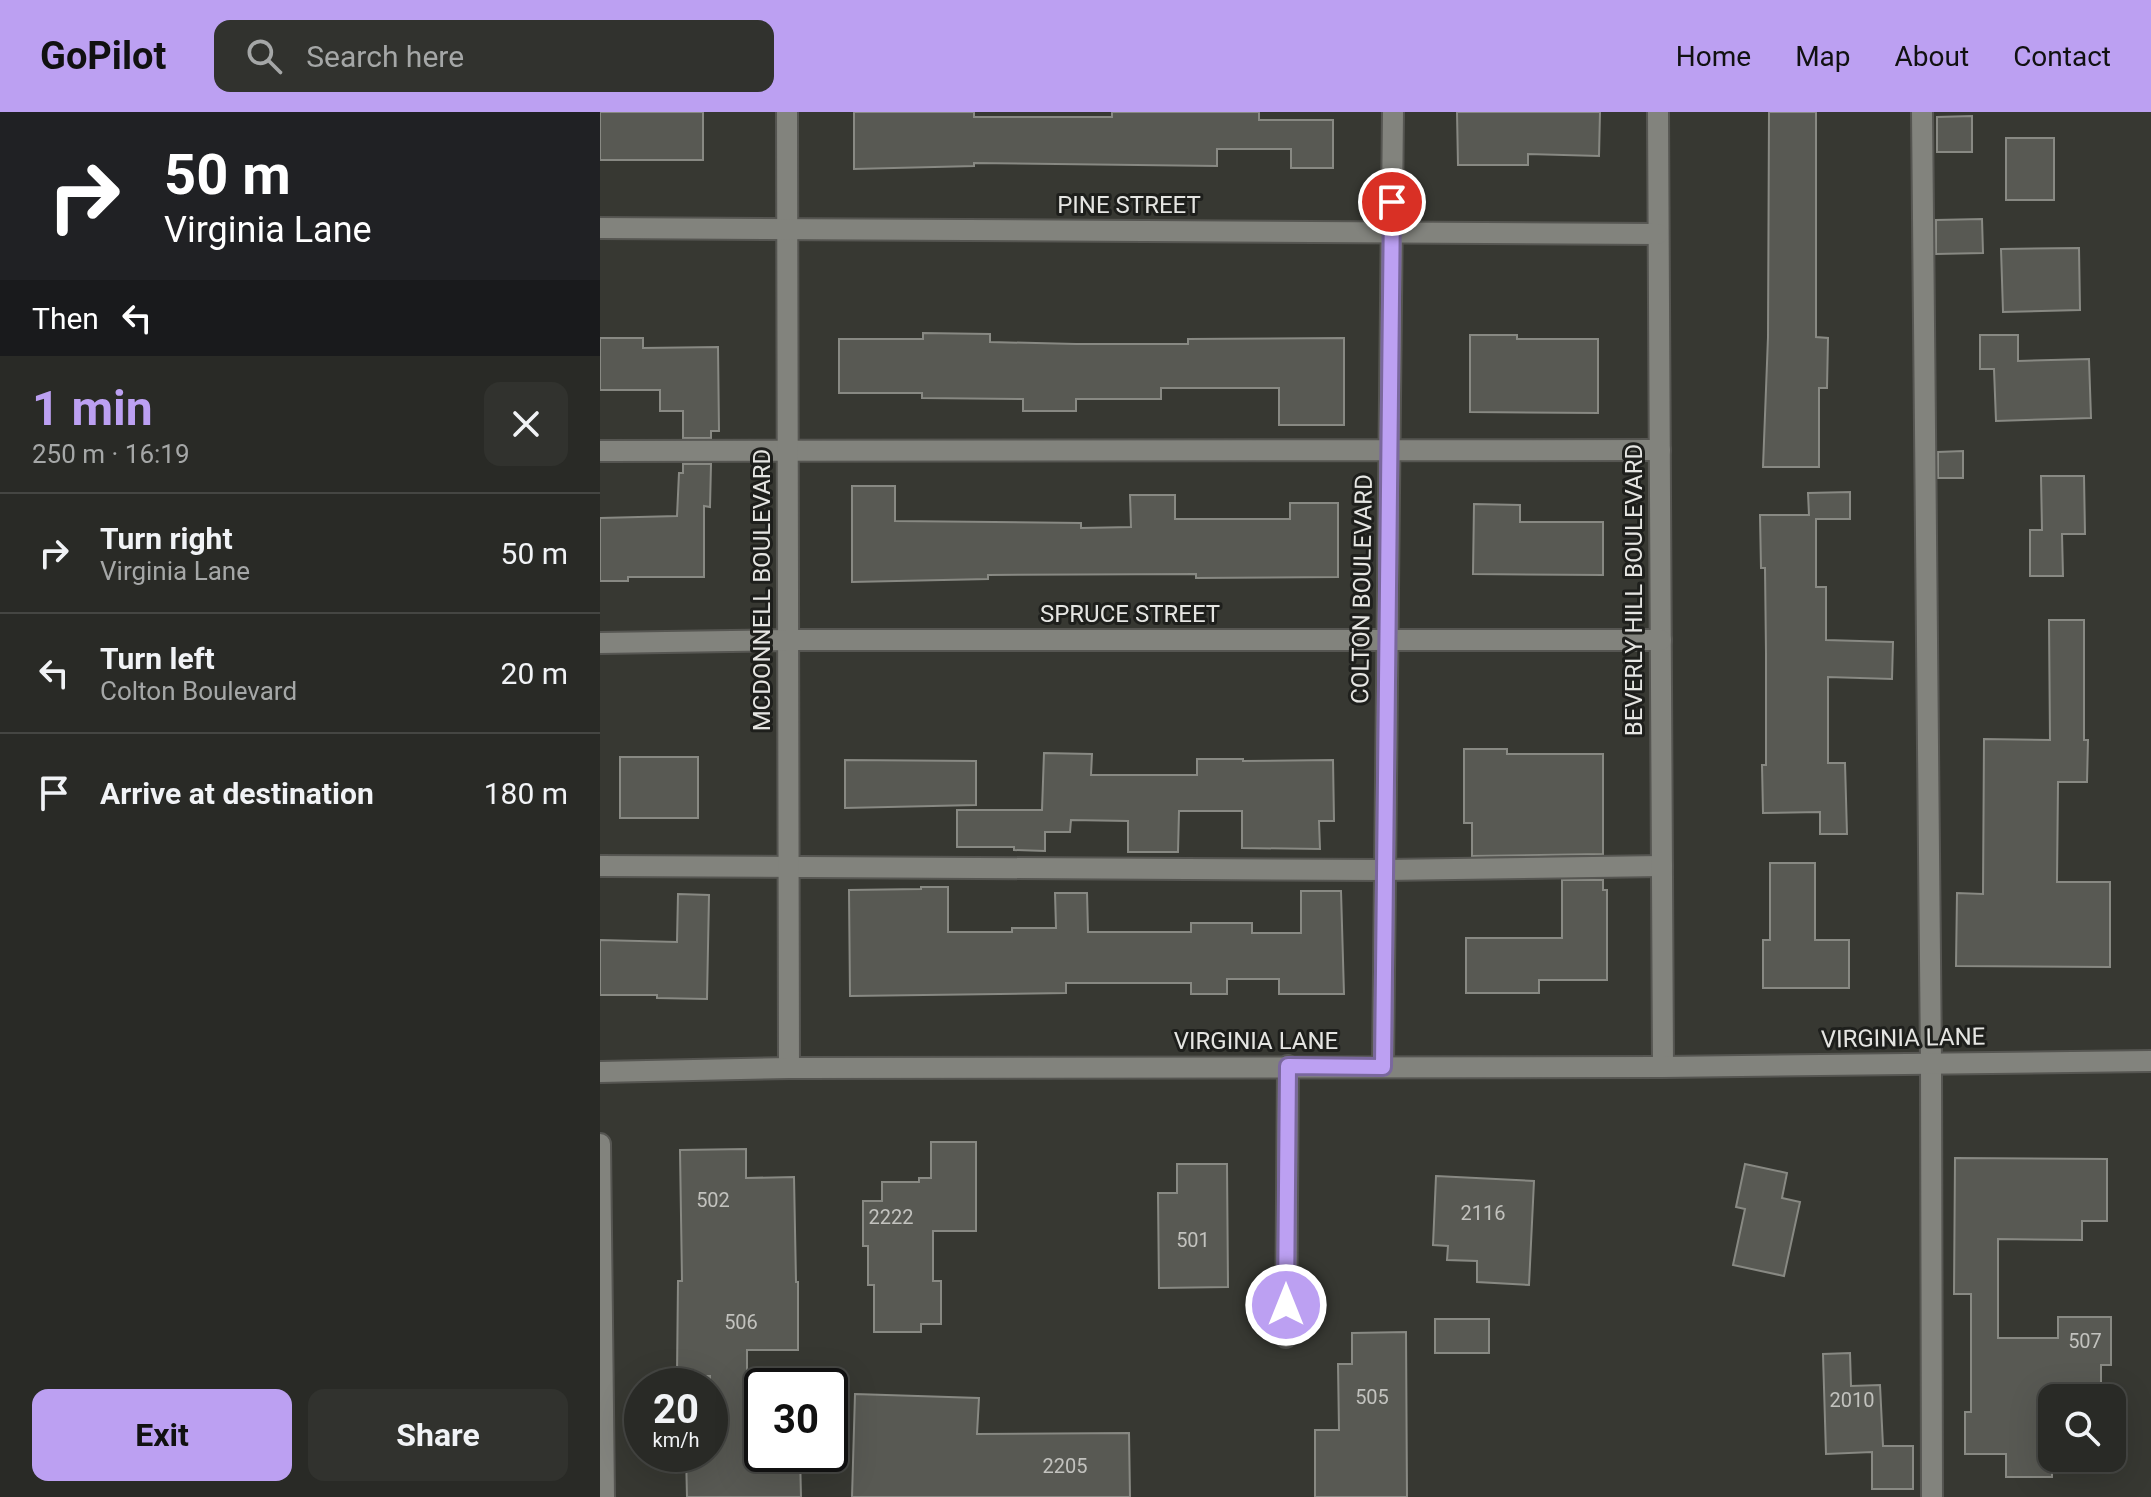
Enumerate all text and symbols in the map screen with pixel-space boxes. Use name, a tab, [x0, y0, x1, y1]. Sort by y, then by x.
search box	[214, 20, 774, 92]
text: GoPilot	[40, 34, 166, 78]
icon: search	[242, 34, 286, 78]
text: Search here	[306, 39, 464, 74]
text: Home	[1676, 40, 1751, 73]
text: Map	[1795, 40, 1851, 73]
text: About	[1895, 40, 1969, 73]
text: Contact	[2013, 40, 2111, 73]
text: 50 m	[164, 142, 291, 208]
icon: right	[32, 144, 136, 248]
pin	[1358, 168, 1426, 236]
icon: arrive	[1370, 180, 1414, 224]
street label: PINE STREET	[1057, 191, 1201, 219]
text: Virginia Lane	[164, 209, 372, 251]
icon: left	[115, 296, 159, 340]
text: Then	[32, 301, 99, 336]
text: 1 min	[32, 380, 153, 437]
button: close	[484, 382, 568, 466]
text: 250 m · 16:19	[32, 439, 190, 469]
street label: BEVERLY HILL BOULEVARD	[1620, 444, 1648, 736]
street label: MCDONNELL BOULEVARD	[748, 449, 776, 731]
street label: COLTON BOULEVARD	[1346, 474, 1378, 704]
text: Turn right	[100, 521, 233, 556]
icon: right	[32, 531, 76, 575]
text: 50 m	[501, 536, 568, 571]
text: Virginia Lane	[100, 556, 250, 586]
street label: SPRUCE STREET	[1040, 600, 1220, 628]
text: Turn left	[100, 641, 215, 676]
icon: left	[32, 651, 76, 695]
text: 20 m	[501, 656, 568, 691]
text: Colton Boulevard	[100, 676, 297, 706]
icon: arrive	[32, 771, 76, 815]
text: Arrive at destination	[100, 776, 374, 811]
text: 180 m	[484, 776, 568, 811]
street label: VIRGINIA LANE	[1821, 1023, 1985, 1053]
street label: VIRGINIA LANE	[1174, 1027, 1338, 1055]
house number: 502	[696, 1188, 730, 1212]
house number: 2116	[1461, 1201, 1505, 1225]
house number: 2222	[869, 1205, 913, 1229]
house number: 501	[1176, 1228, 1210, 1252]
position arrow	[1244, 1263, 1328, 1347]
house number: 506	[724, 1310, 758, 1334]
house number: 507	[2068, 1329, 2102, 1353]
speed limit sign: 30	[744, 1368, 848, 1472]
map controls	[2038, 1384, 2126, 1472]
button: search	[2038, 1384, 2126, 1472]
house number: 505	[1355, 1385, 1389, 1409]
text: 20	[653, 1386, 699, 1433]
house number: 2010	[1830, 1388, 1874, 1412]
button: Exit	[32, 1389, 292, 1481]
button: Share	[308, 1389, 568, 1481]
text: km/h	[653, 1428, 699, 1452]
house number: 2205	[1043, 1454, 1087, 1478]

